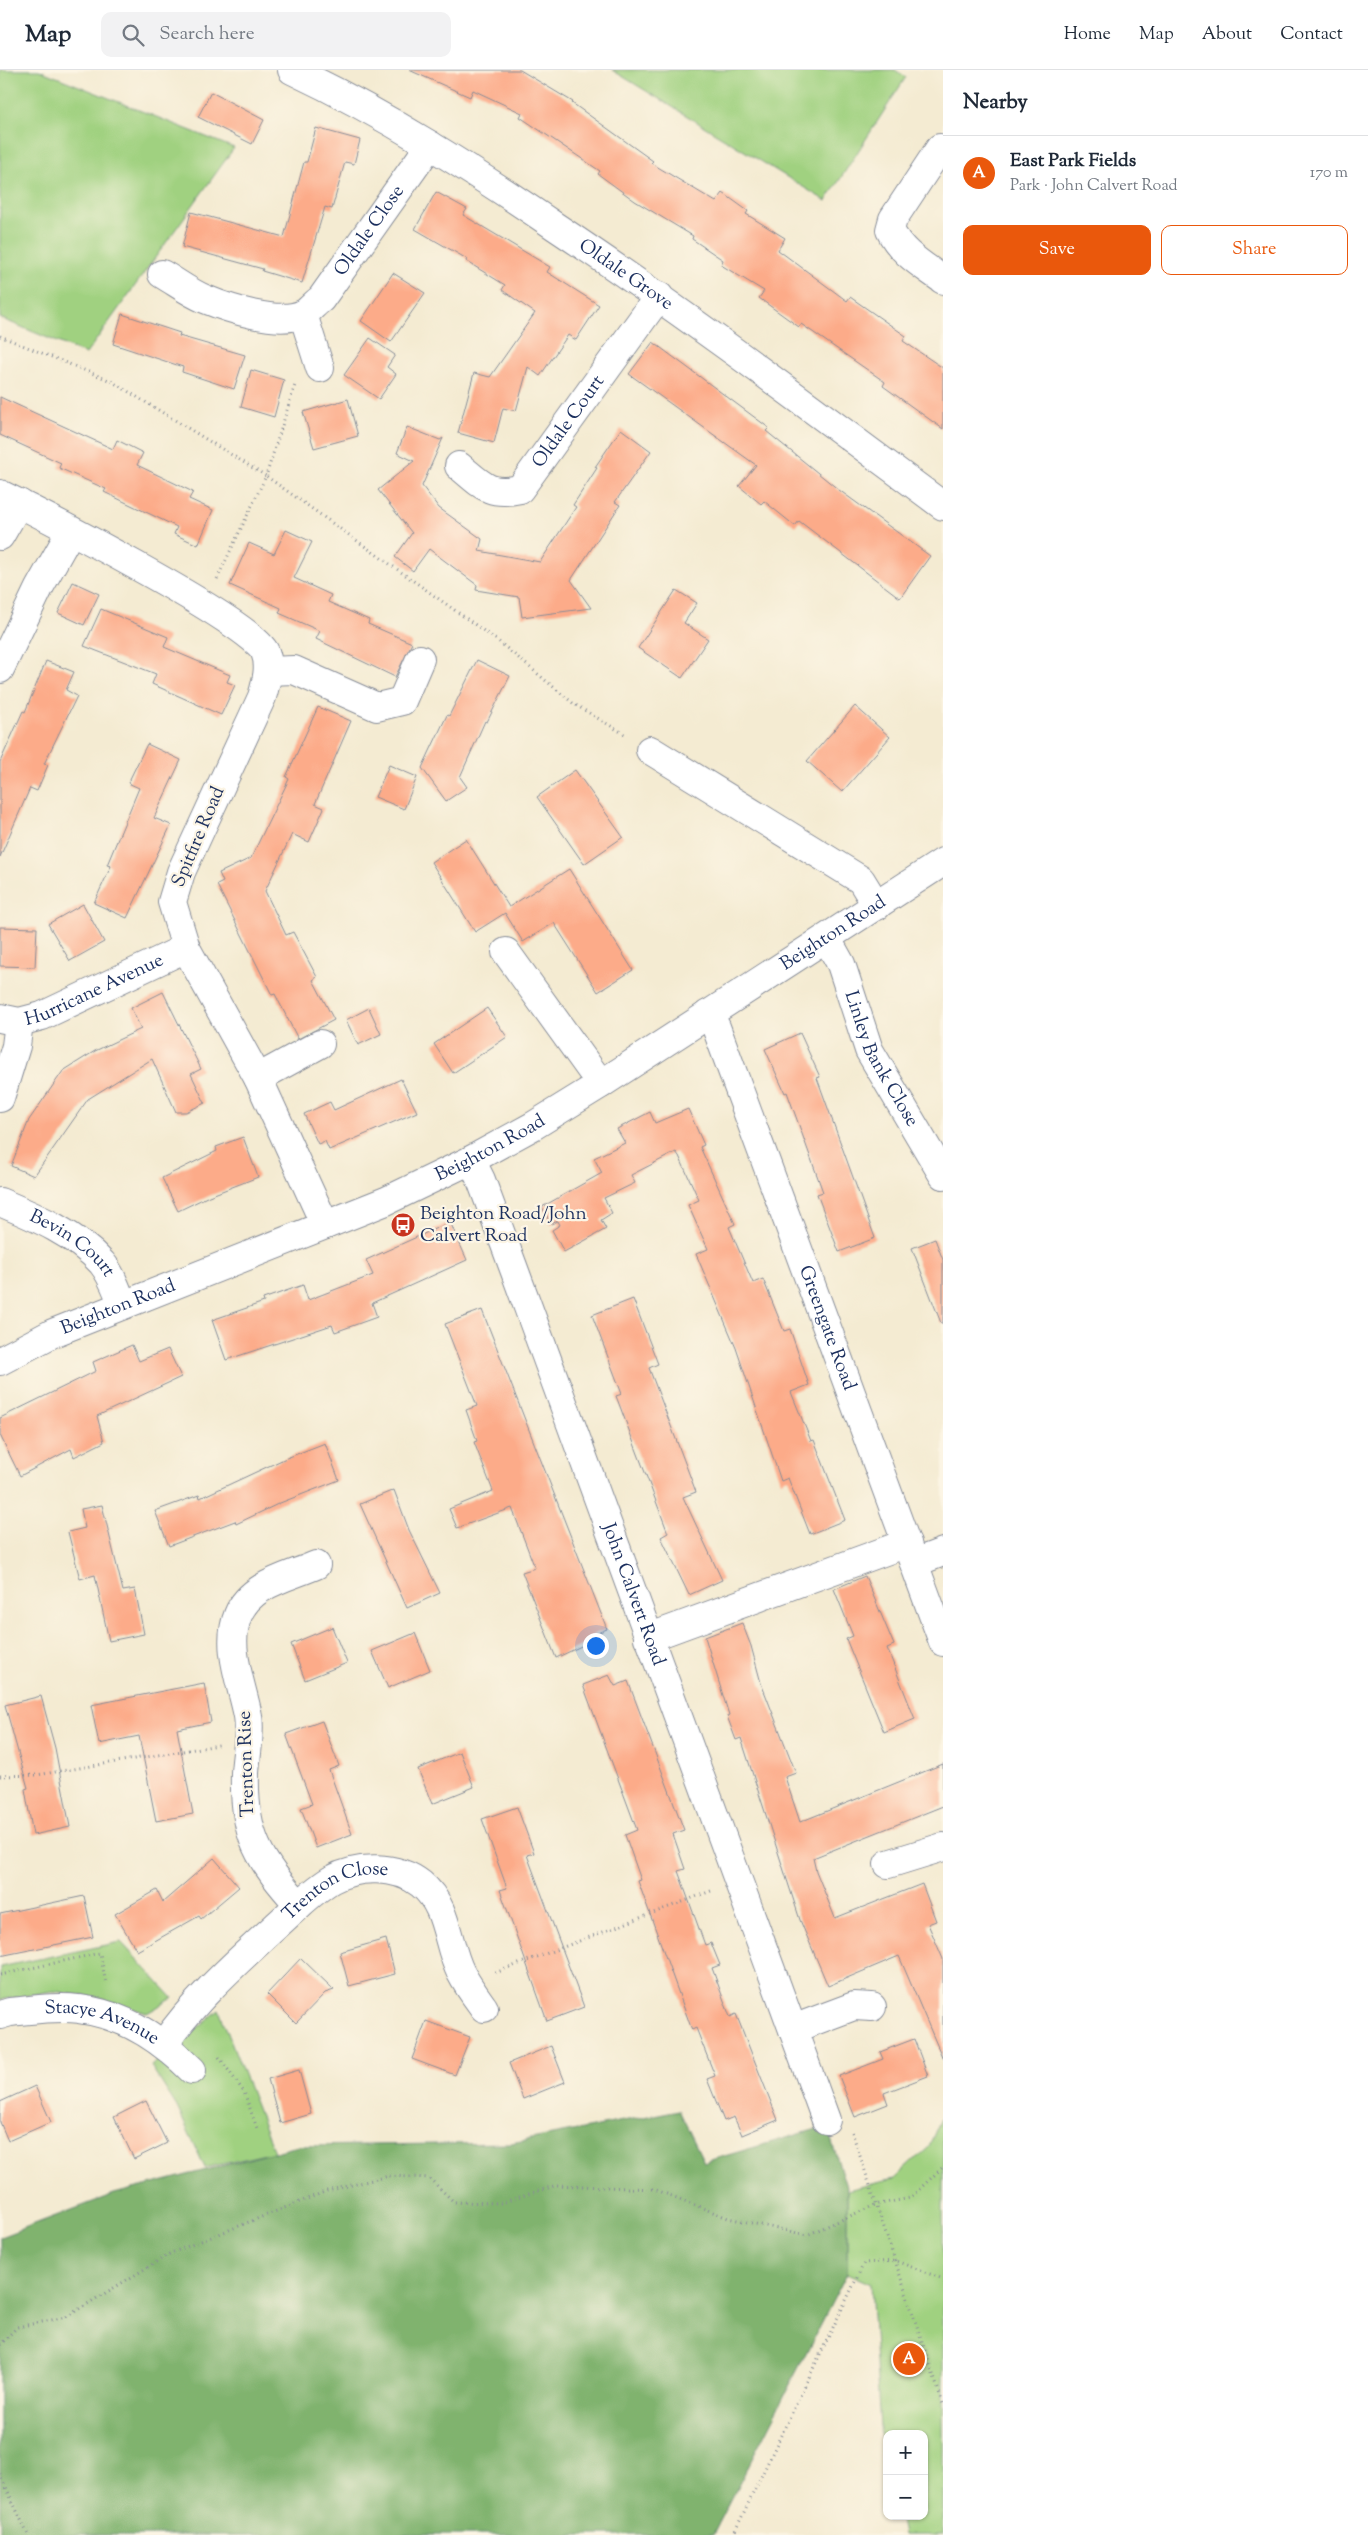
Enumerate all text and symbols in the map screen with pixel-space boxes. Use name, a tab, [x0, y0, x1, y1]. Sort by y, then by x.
search box	[101, 12, 451, 57]
text: Map	[25, 18, 71, 52]
icon: search	[119, 21, 147, 49]
text: Search here	[159, 21, 255, 48]
text: Home	[1064, 22, 1111, 48]
text: Map	[1139, 22, 1174, 48]
text: About	[1202, 22, 1252, 48]
text: Contact	[1280, 22, 1343, 48]
text: Nearby	[963, 88, 1028, 118]
text: East Park Fields	[1010, 148, 1136, 175]
text: A	[973, 162, 986, 185]
text: 170 m	[1310, 162, 1348, 185]
text: Park · John Calvert Road	[1010, 175, 1178, 198]
street label: Oldale Close	[328, 180, 411, 282]
button: Save	[963, 225, 1151, 275]
button: Share	[1161, 225, 1348, 275]
street label: Oldale Grove	[573, 232, 679, 317]
street label: Oldale Court	[526, 369, 611, 474]
street label: Spitfire Road	[166, 782, 232, 891]
street label: Beighton Road	[775, 889, 892, 978]
street label: Hurricane Avenue	[22, 947, 168, 1033]
street label: Linley Bank Close	[837, 987, 925, 1132]
street label: Beighton Road	[431, 1108, 551, 1189]
place label: Beighton Road/John Calvert Road	[420, 1201, 587, 1250]
street label: Bevin Court	[25, 1203, 122, 1282]
bus stop icon: Beighton Road/John Calvert Road	[390, 1212, 416, 1238]
street label: Greengate Road	[792, 1262, 863, 1394]
street label: Beighton Road	[57, 1272, 180, 1342]
street label: John Calvert Road	[595, 1519, 672, 1670]
your location	[583, 1633, 609, 1659]
street label: Trenton Rise	[232, 1710, 262, 1818]
street label: Trenton Close	[276, 1856, 390, 1927]
street label: Stacye Avenue	[44, 1994, 165, 2052]
pin: A	[893, 2340, 925, 2378]
map controls	[883, 2430, 928, 2520]
button: +	[883, 2430, 928, 2475]
button: −	[883, 2475, 928, 2520]

